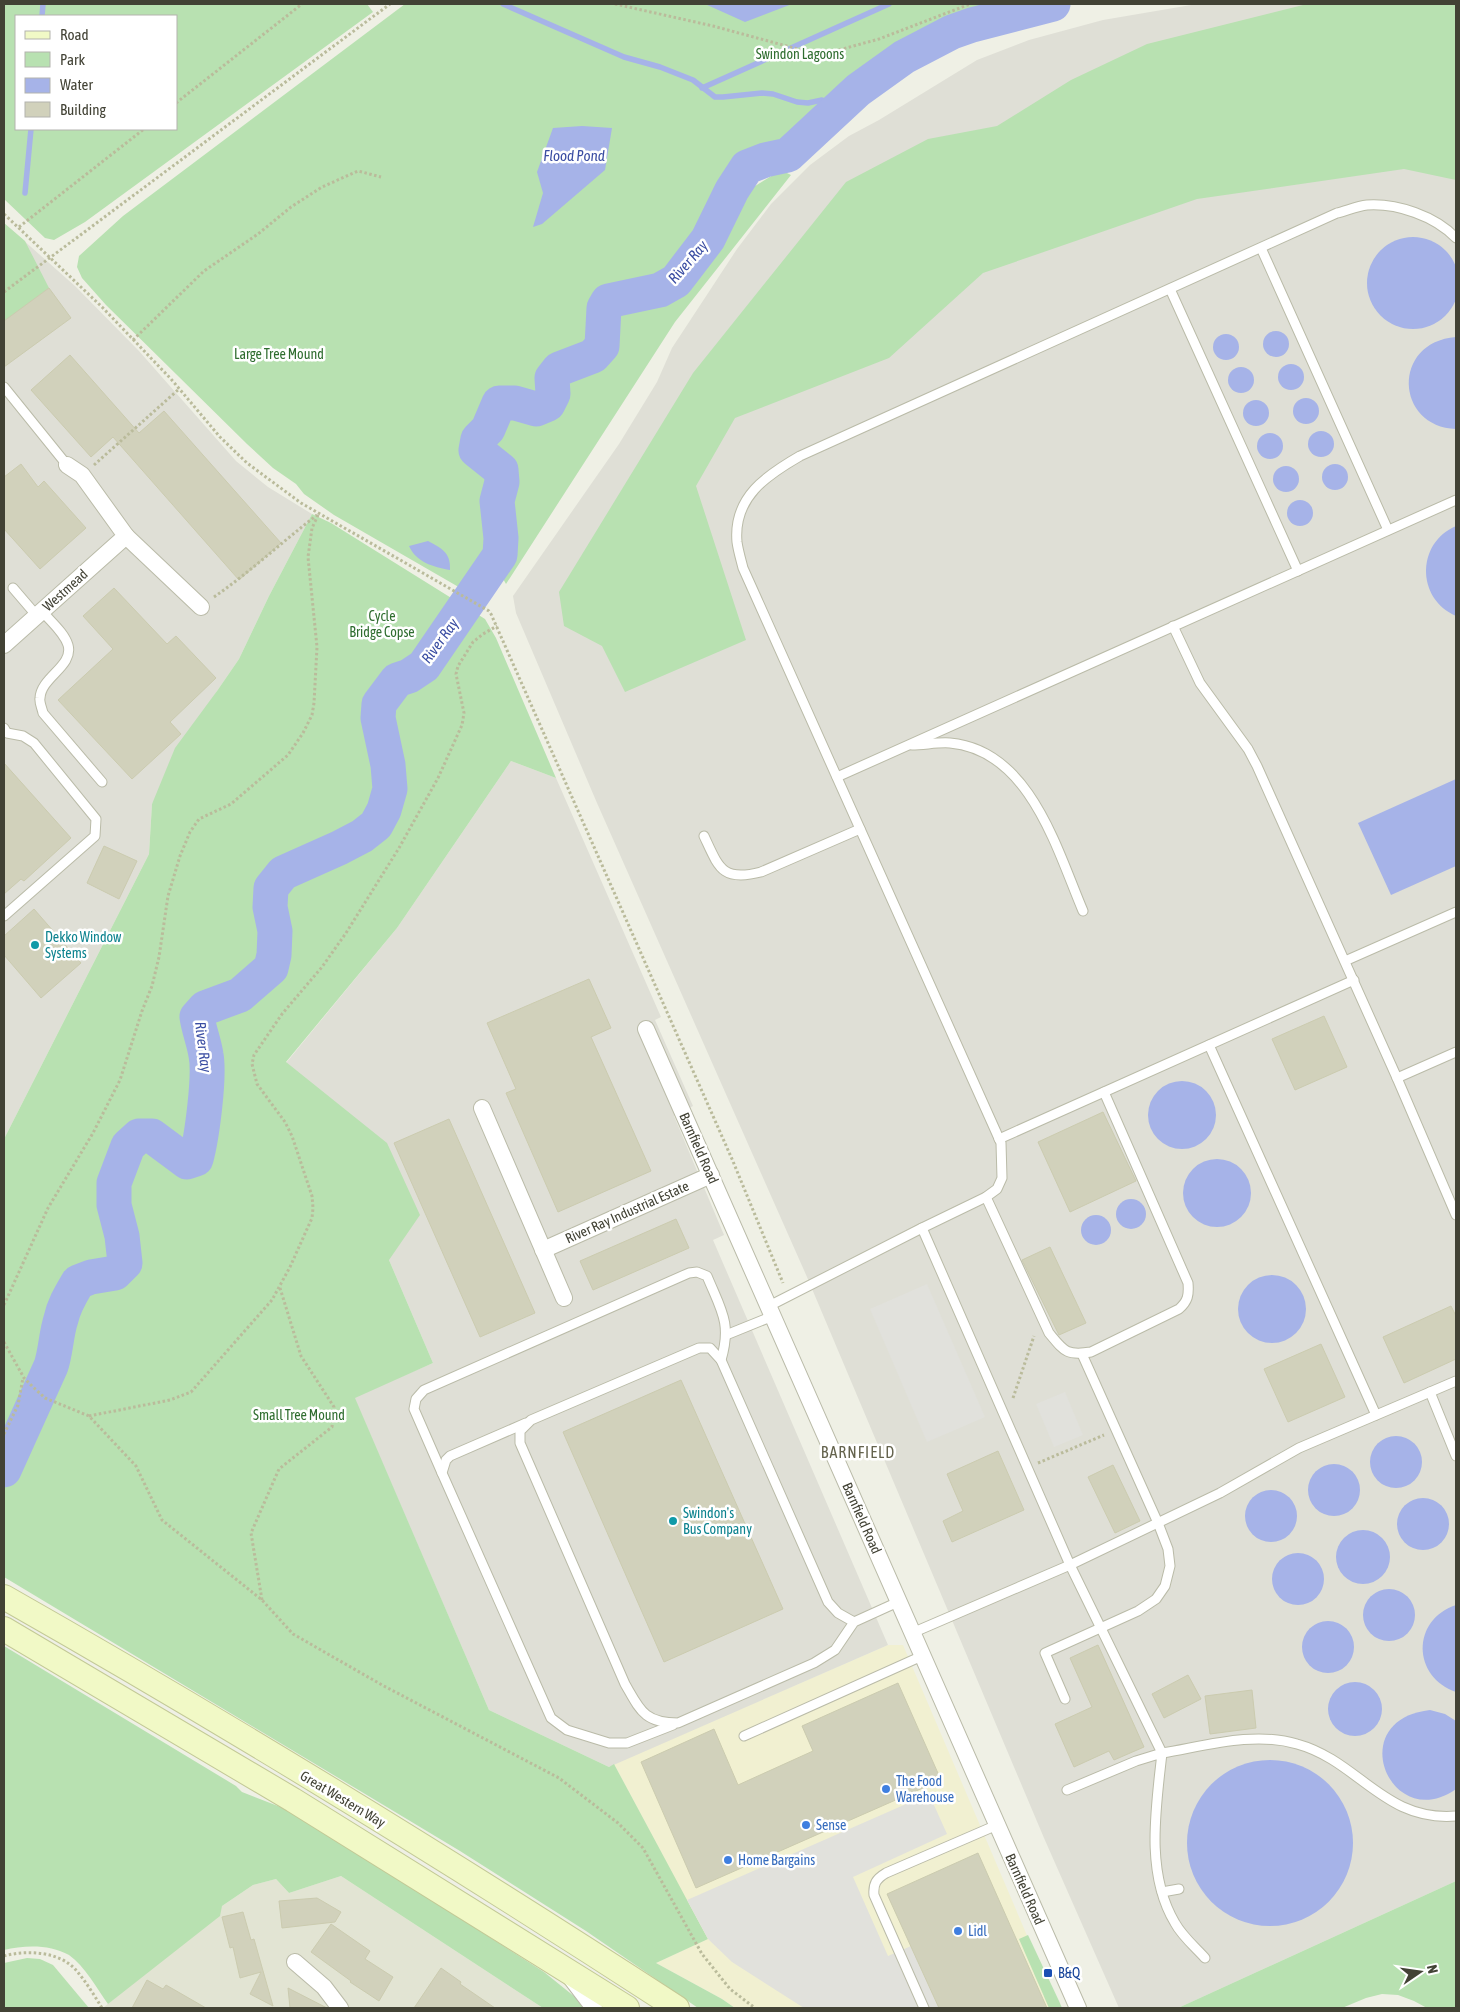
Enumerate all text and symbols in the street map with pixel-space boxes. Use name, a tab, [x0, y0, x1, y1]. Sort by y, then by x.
legend	[15, 15, 178, 130]
text: Road	[60, 26, 89, 43]
park label: Swindon Lagoons	[756, 46, 844, 62]
text: Park	[60, 51, 85, 68]
text: Water	[60, 76, 93, 93]
text: Building	[60, 101, 106, 118]
water label: Flood Pond	[543, 147, 605, 164]
water label: River Ray	[664, 236, 711, 286]
park label: Large Tree Mound	[234, 346, 324, 362]
street label: Westmead	[39, 566, 91, 614]
park label: Cycle Bridge Copse	[349, 608, 415, 640]
water label: River Ray	[418, 614, 462, 666]
place label: Dekko Window Systems	[45, 929, 122, 961]
marker: Dekko Window Systems	[29, 939, 41, 951]
water label: River Ray	[192, 1021, 215, 1074]
street label: Barnfield Road	[676, 1110, 722, 1186]
street label: River Ray Industrial Estate	[563, 1178, 691, 1246]
park label: Small Tree Mound	[253, 1407, 345, 1423]
district label: BARNFIELD	[821, 1443, 895, 1461]
street label: Barnfield Road	[839, 1480, 885, 1556]
place label: Swindon's Bus Company	[683, 1505, 752, 1537]
marker: Swindon's Bus Company	[667, 1515, 679, 1527]
street label: Great Western Way	[298, 1767, 389, 1831]
place label: The Food Warehouse	[896, 1773, 954, 1805]
marker: The Food Warehouse	[880, 1783, 892, 1795]
place label: Sense	[816, 1817, 846, 1833]
marker: Sense	[800, 1819, 812, 1831]
street label: Barnfield Road	[1002, 1851, 1048, 1927]
place label: Home Bargains	[738, 1852, 815, 1868]
marker: Home Bargains	[722, 1854, 734, 1866]
place label: Lidl	[968, 1923, 987, 1939]
marker: Lidl	[952, 1925, 964, 1937]
north arrow	[1395, 1947, 1445, 1997]
text: N	[1424, 1963, 1441, 1975]
place label: B&Q	[1058, 1965, 1081, 1981]
marker: B&Q	[1042, 1967, 1054, 1979]

